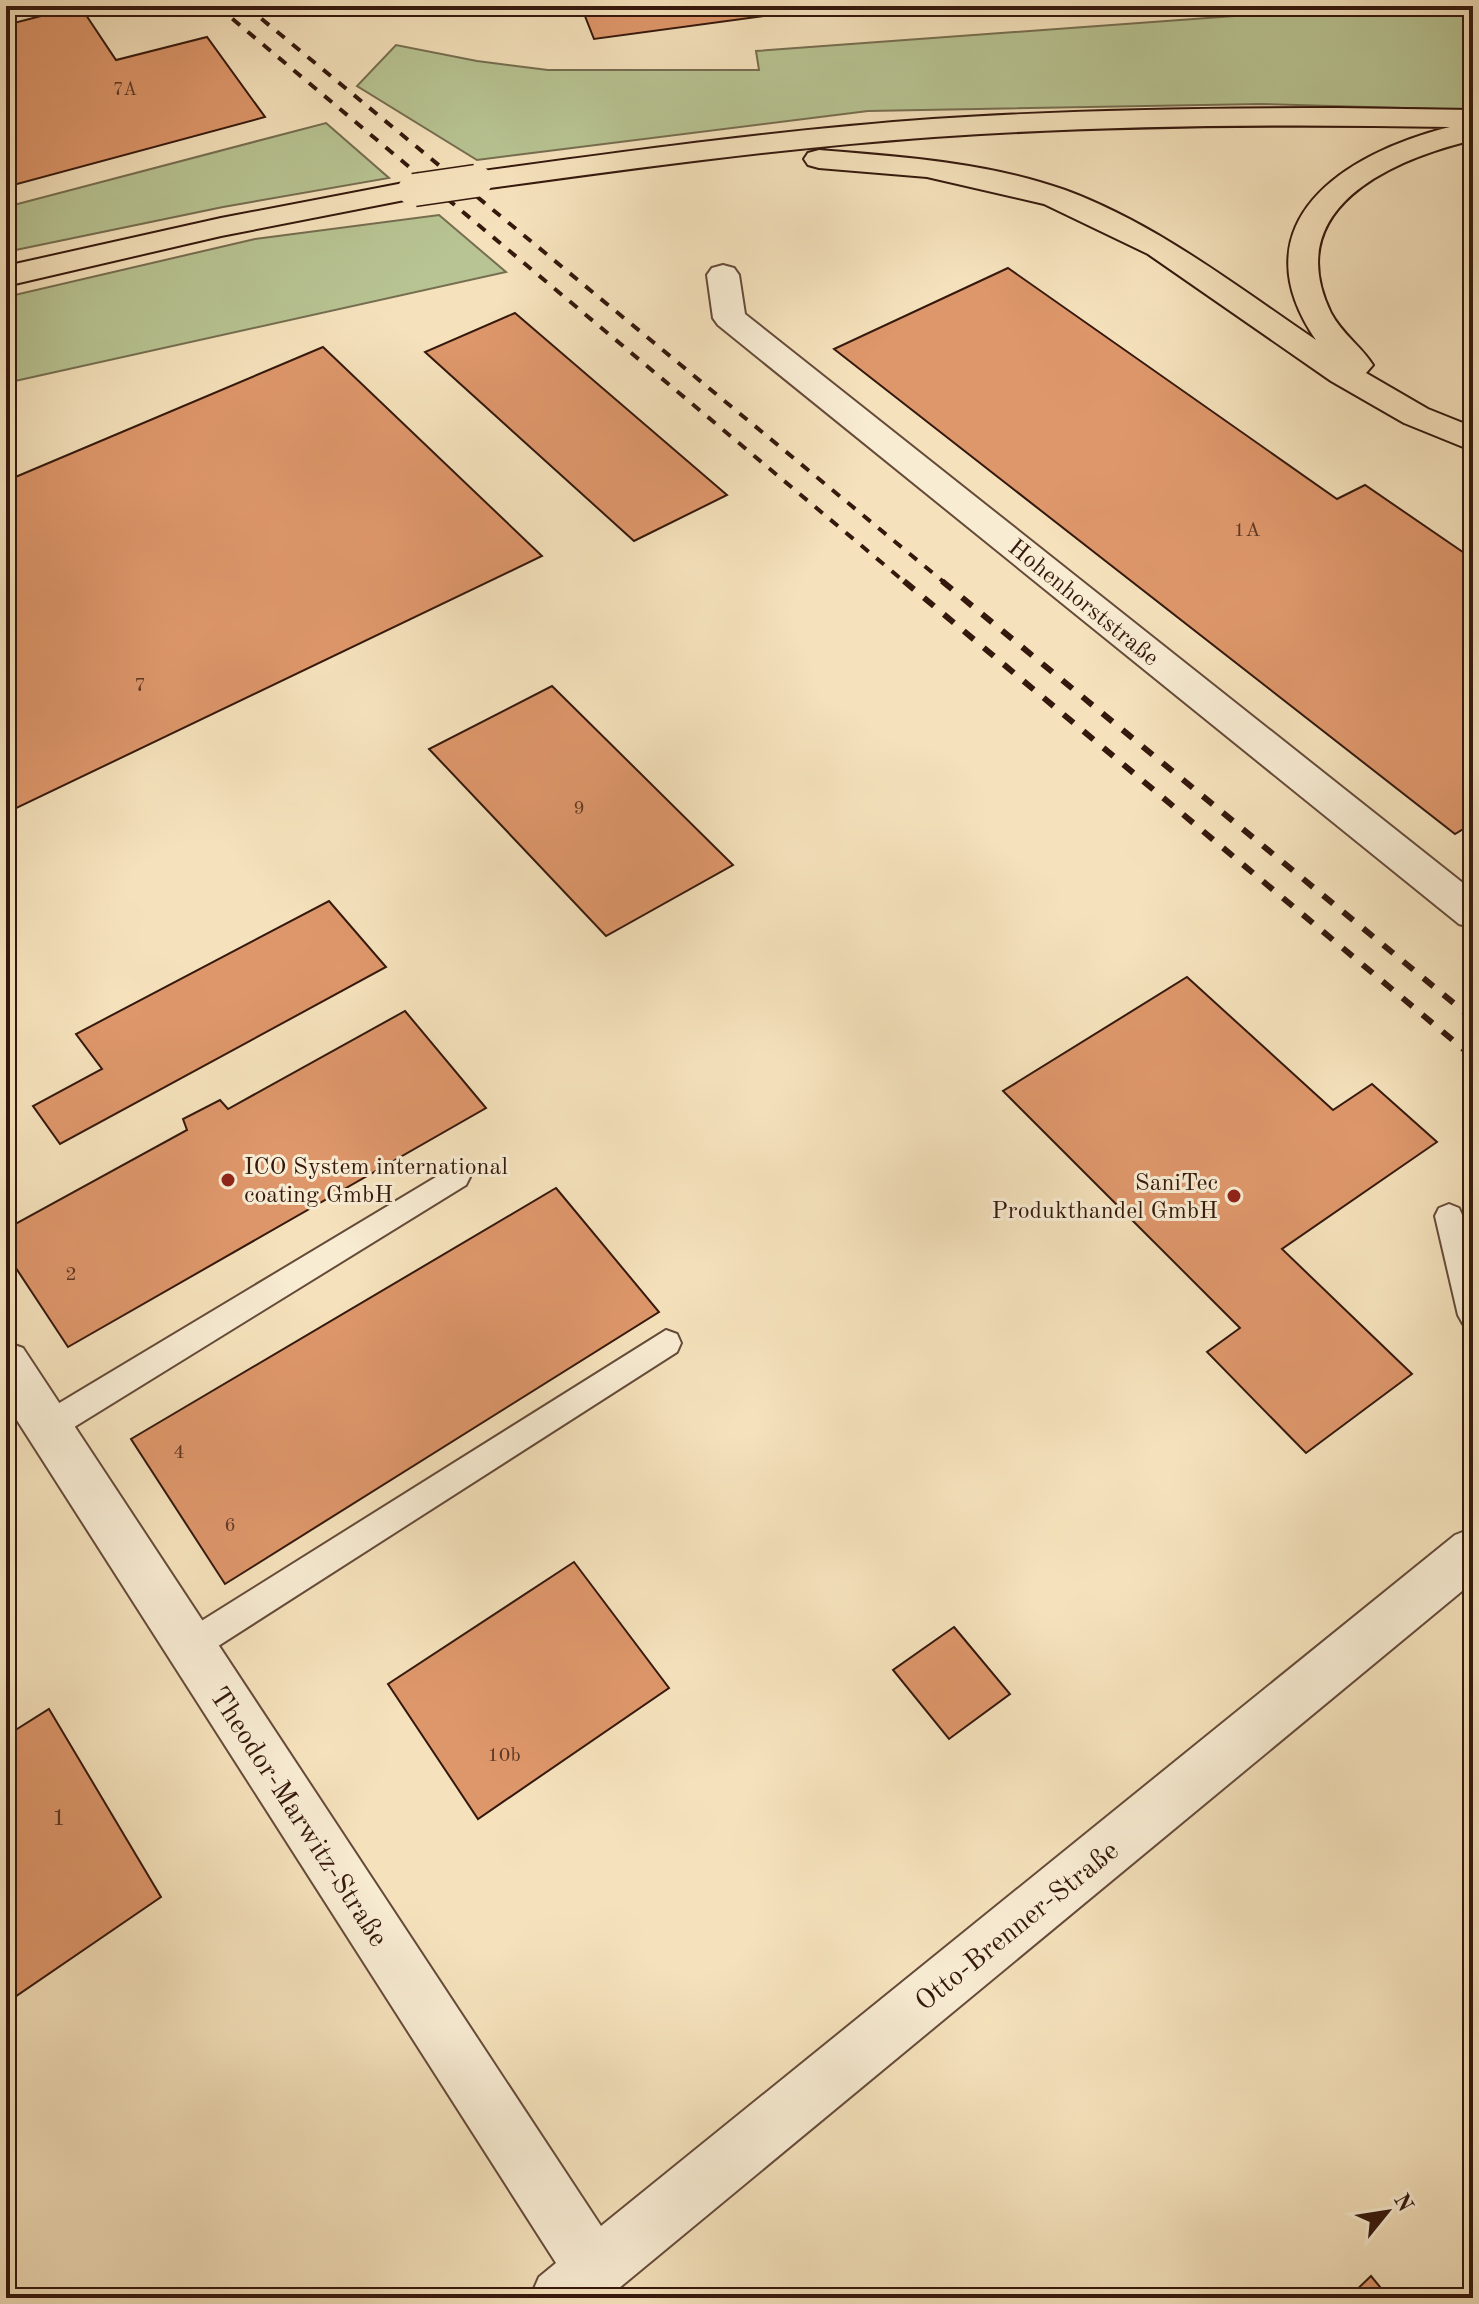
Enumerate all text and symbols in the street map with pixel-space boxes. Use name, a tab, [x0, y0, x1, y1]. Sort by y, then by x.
house number: 7A	[113, 81, 137, 99]
house number: 1A	[1234, 521, 1260, 541]
street label: Hohenhorststraße	[1003, 536, 1162, 671]
house number: 7	[134, 676, 146, 696]
house number: 9	[573, 799, 585, 819]
place label: ICO System international coating GmbH	[244, 1156, 508, 1208]
marker: ICO System international coating GmbH	[219, 1171, 237, 1189]
place label: SaniTec Produkthandel GmbH	[992, 1172, 1218, 1224]
marker: SaniTec Produkthandel GmbH	[1225, 1187, 1243, 1205]
house number: 2	[65, 1265, 77, 1285]
house number: 4	[173, 1443, 185, 1463]
house number: 6	[224, 1516, 236, 1536]
street label: Theodor-Marwitz-Straße	[203, 1683, 392, 1952]
house number: 10b	[487, 1746, 521, 1766]
house number: 1	[52, 1807, 66, 1831]
street label: Otto-Brenner-Straße	[911, 1837, 1125, 2018]
north arrow	[1347, 2172, 1427, 2252]
text: N	[1389, 2190, 1416, 2216]

